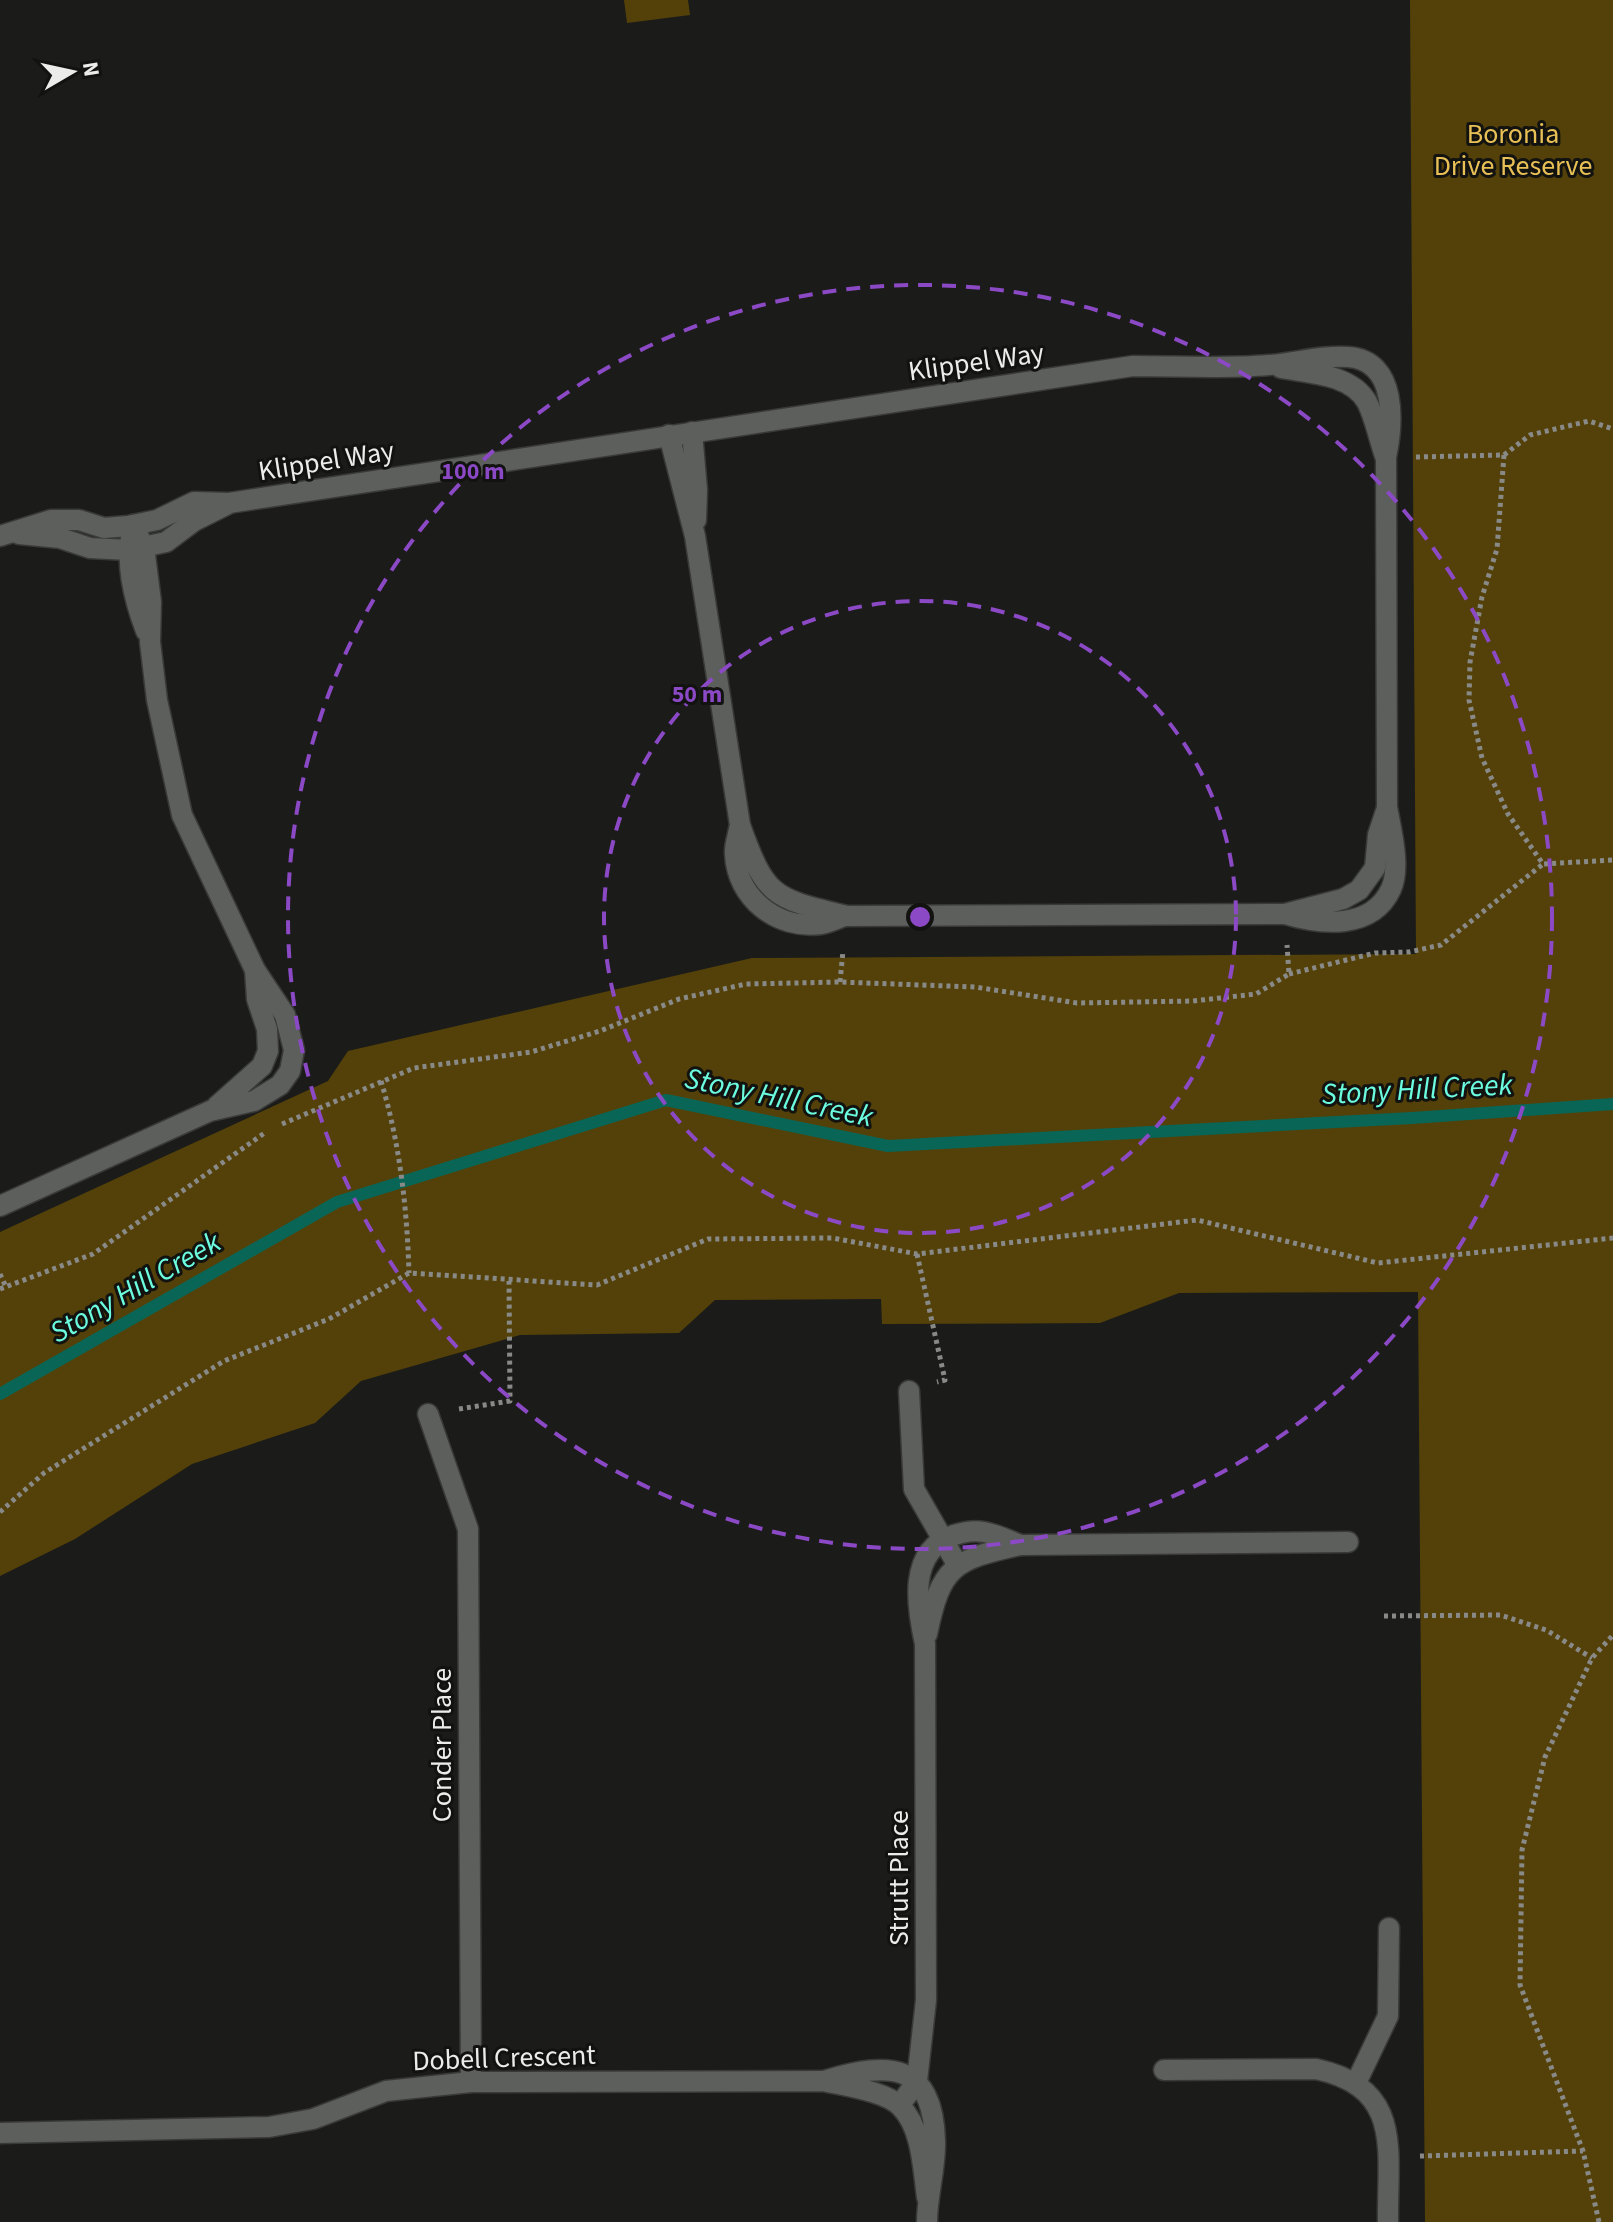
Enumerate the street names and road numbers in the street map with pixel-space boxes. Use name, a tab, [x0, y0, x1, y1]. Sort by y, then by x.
street label: Klippel Way	[906, 333, 1047, 391]
street label: Klippel Way	[256, 431, 397, 491]
street label: Conder Place	[422, 1668, 462, 1822]
street label: Strutt Place	[879, 1810, 919, 1946]
street label: Dobell Crescent	[412, 2035, 597, 2081]

